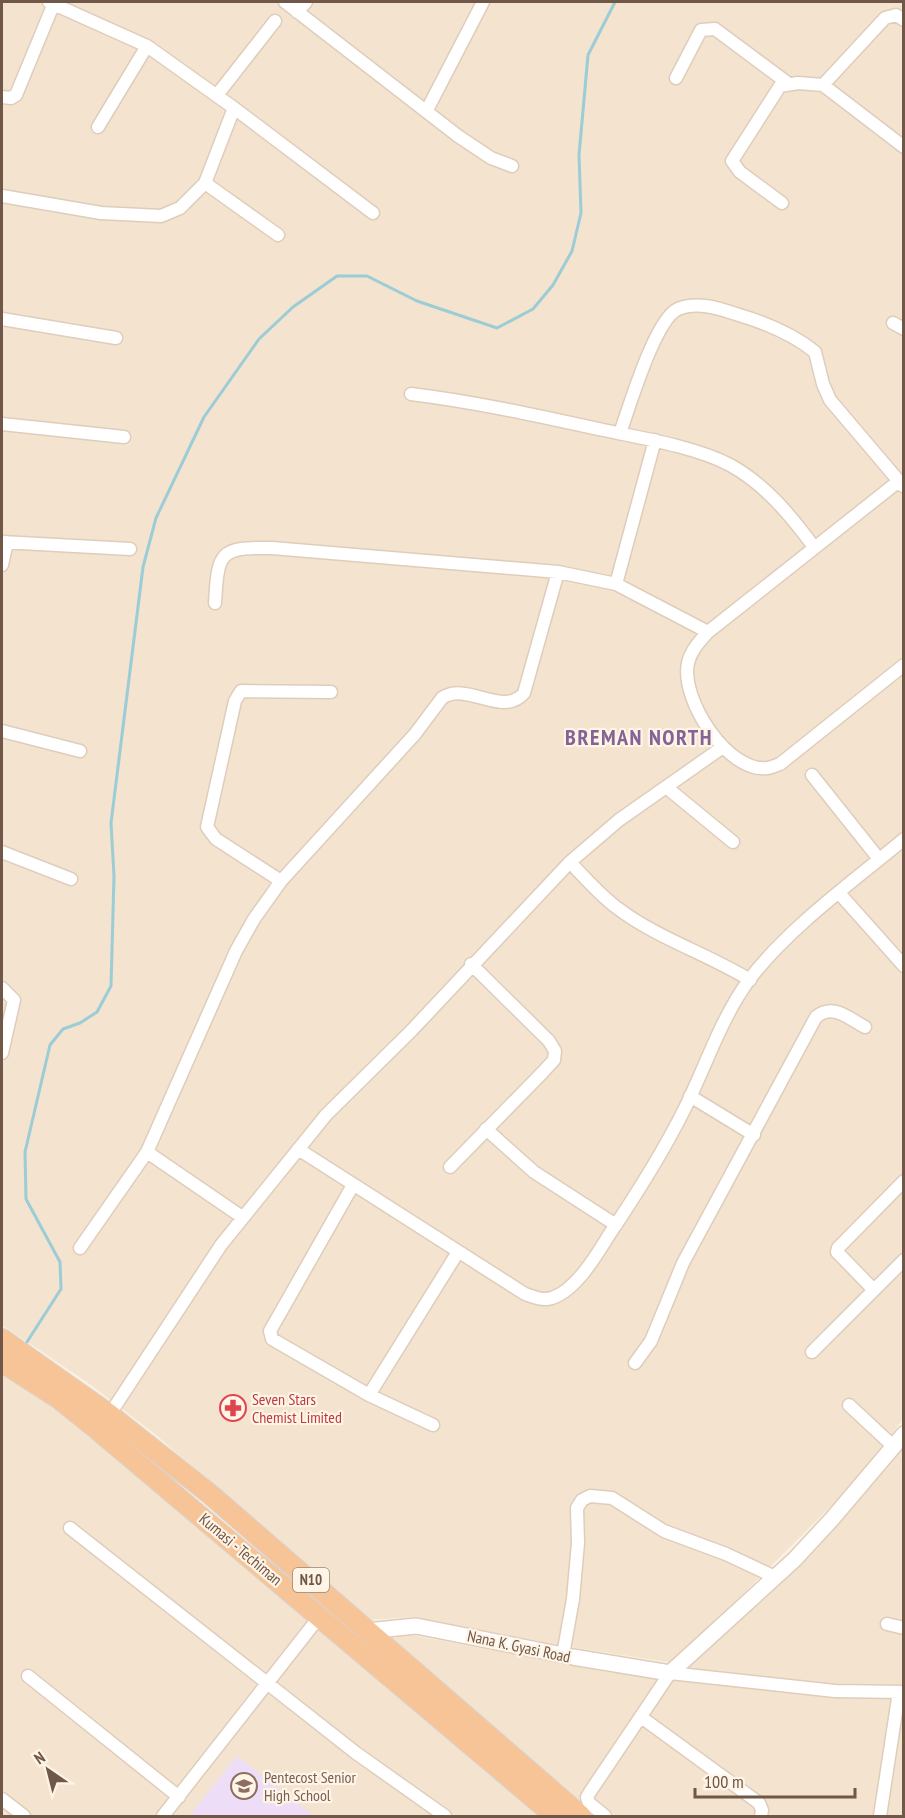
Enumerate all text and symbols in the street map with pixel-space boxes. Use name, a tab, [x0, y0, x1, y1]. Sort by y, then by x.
district label: BREMAN NORTH	[565, 723, 713, 751]
place label: Seven Stars Chemist Limited	[252, 1389, 342, 1427]
pharmacy icon: Seven Stars Chemist Limited	[218, 1393, 248, 1423]
street label: Kumasi - Techiman	[195, 1509, 287, 1589]
road number: N10	[293, 1568, 329, 1592]
street label: Nana K. Gyasi Road	[466, 1625, 572, 1667]
north arrow	[18, 1740, 78, 1800]
text: N	[30, 1747, 49, 1768]
scale bar	[695, 1761, 856, 1799]
place label: Pentecost Senior High School	[264, 1767, 357, 1805]
text: 100 m	[704, 1770, 744, 1793]
school or university icon: Pentecost Senior High School	[229, 1771, 259, 1801]

